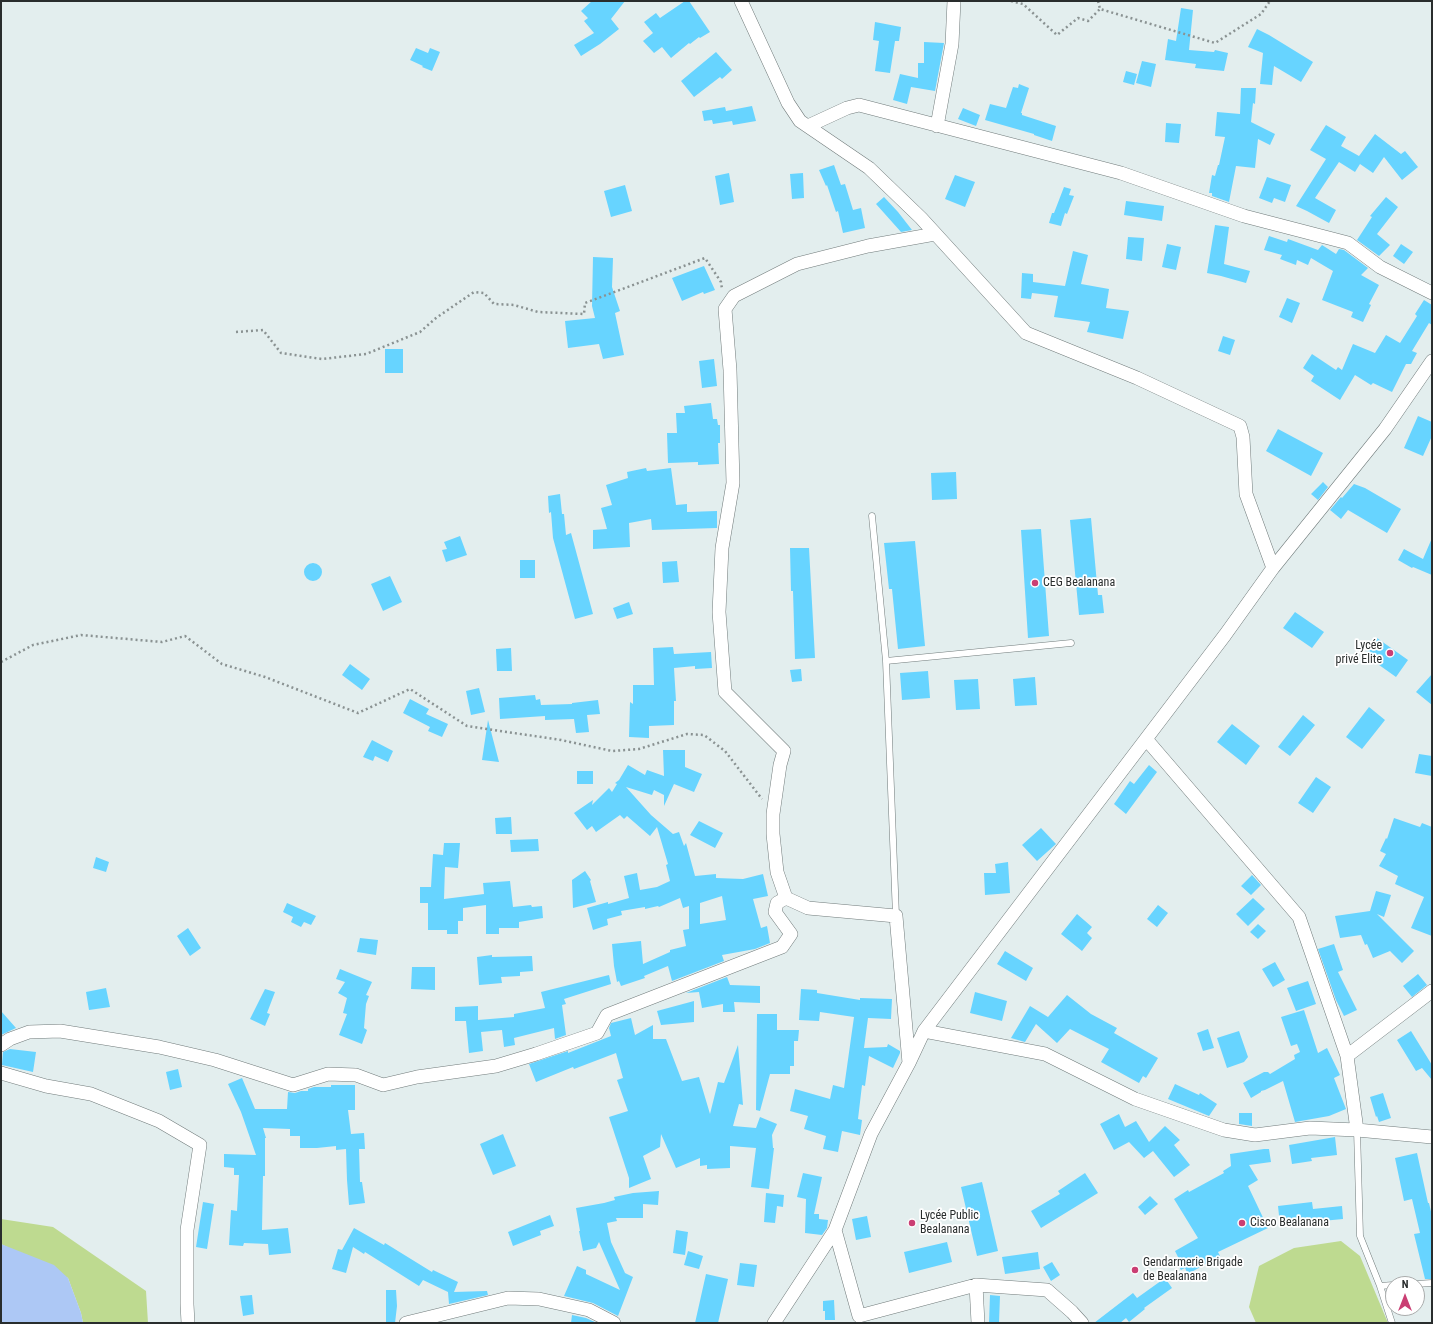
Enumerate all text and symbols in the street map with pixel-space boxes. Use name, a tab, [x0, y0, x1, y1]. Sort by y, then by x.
place label: CEG Bealanana	[1043, 576, 1115, 590]
marker: CEG Bealanana	[1030, 578, 1040, 588]
place label: Lycée privé Elite	[1336, 639, 1382, 667]
marker: Lycée privé Elite	[1385, 648, 1395, 658]
place label: Lycée Public Bealanana	[920, 1209, 979, 1237]
place label: Cisco Bealanana	[1250, 1216, 1329, 1230]
marker: Lycée Public Bealanana	[907, 1218, 917, 1228]
marker: Cisco Bealanana	[1237, 1218, 1247, 1228]
place label: Gendarmerie Brigade de Bealanana	[1143, 1256, 1243, 1284]
marker: Gendarmerie Brigade de Bealanana	[1130, 1265, 1140, 1275]
north arrow	[1385, 1276, 1425, 1316]
text: N	[1402, 1278, 1408, 1291]

